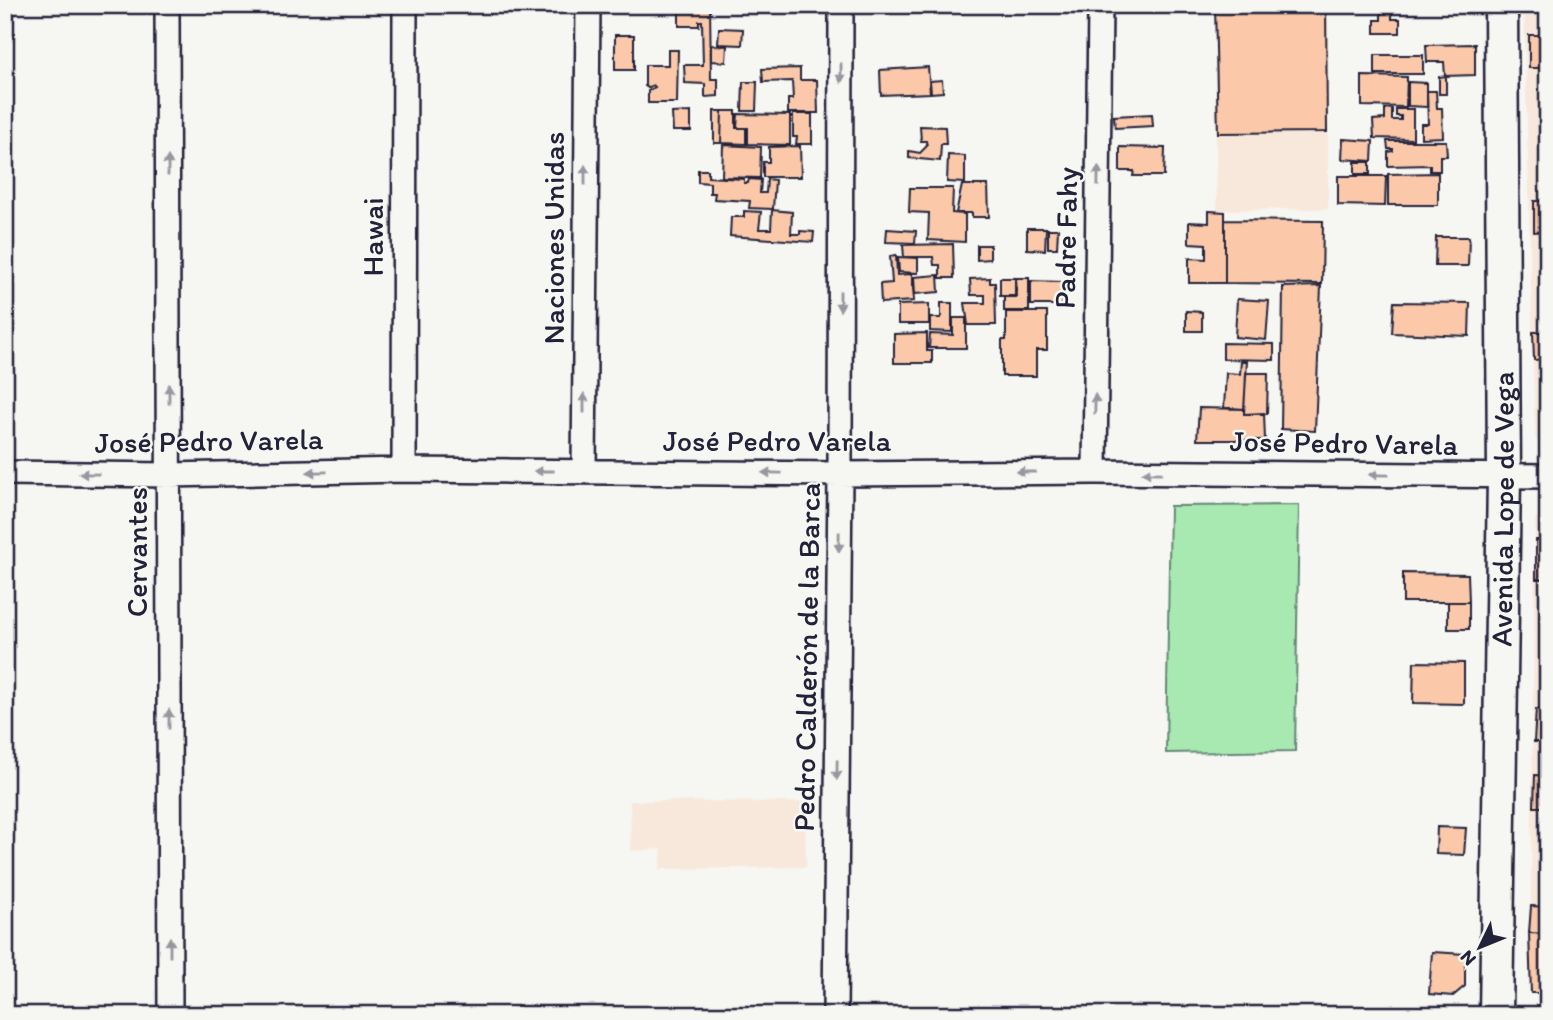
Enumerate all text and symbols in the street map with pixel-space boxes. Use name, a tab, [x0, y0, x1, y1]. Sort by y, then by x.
one-way arrow	[835, 63, 847, 85]
street label: Naciones Unidas	[535, 131, 572, 345]
one-way arrow	[162, 155, 174, 177]
one-way arrow	[580, 164, 591, 186]
one-way arrow	[1092, 165, 1104, 187]
street label: Padre Fahy	[1046, 167, 1085, 309]
street label: Hawai	[354, 197, 391, 277]
one-way arrow	[834, 290, 846, 312]
street label: Avenida Lope de Vega	[1482, 371, 1522, 647]
one-way arrow	[163, 382, 174, 404]
one-way arrow	[578, 392, 590, 414]
one-way arrow	[1090, 392, 1101, 414]
street label: José Pedro Varela	[94, 420, 324, 461]
street label: José Pedro Varela	[663, 422, 892, 459]
street label: José Pedro Varela	[1229, 422, 1459, 463]
one-way arrow	[533, 465, 555, 477]
one-way arrow	[306, 466, 328, 477]
one-way arrow	[760, 467, 782, 479]
one-way arrow	[1015, 467, 1037, 478]
one-way arrow	[1141, 467, 1163, 478]
one-way arrow	[78, 468, 100, 480]
one-way arrow	[1368, 469, 1390, 481]
street label: Pedro Calderón de la Barca	[785, 482, 828, 832]
street label: Cervantes	[118, 487, 155, 617]
one-way arrow	[833, 531, 845, 553]
one-way arrow	[163, 708, 175, 730]
one-way arrow	[831, 759, 843, 781]
north arrow	[1444, 912, 1514, 982]
one-way arrow	[164, 935, 176, 957]
text: N	[1455, 946, 1481, 971]

